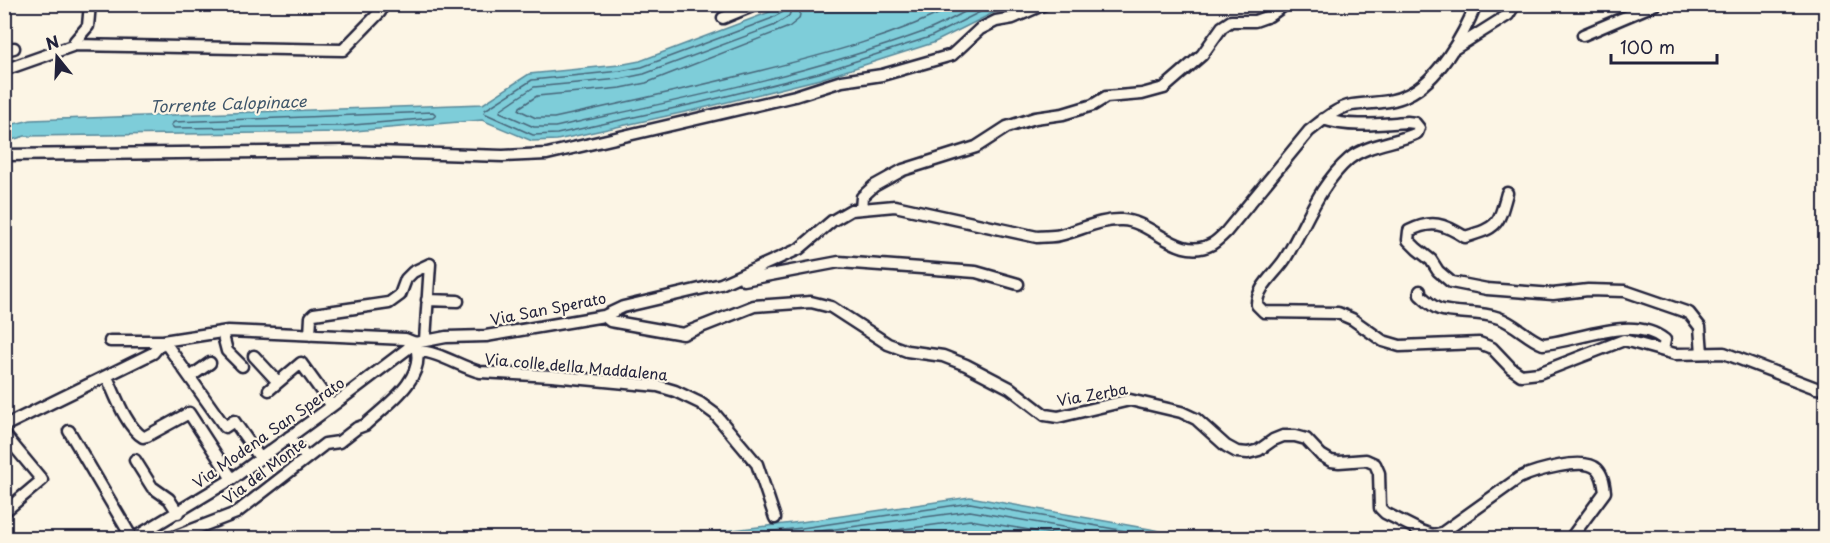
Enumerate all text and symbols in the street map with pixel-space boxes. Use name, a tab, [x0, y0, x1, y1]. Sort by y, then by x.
north arrow	[27, 27, 87, 87]
scale bar	[1611, 27, 1718, 65]
text: N	[42, 28, 62, 55]
text: 100 m	[1620, 33, 1675, 60]
water label: Torrente Calopinace	[149, 88, 308, 118]
street label: Via San Sperato	[488, 286, 608, 330]
street label: Via colle della Maddalena	[483, 347, 669, 385]
street label: Via Modena San Sperato	[187, 371, 349, 493]
street label: Via Zerba	[1055, 376, 1130, 412]
street label: Via del Monte	[217, 431, 311, 509]

